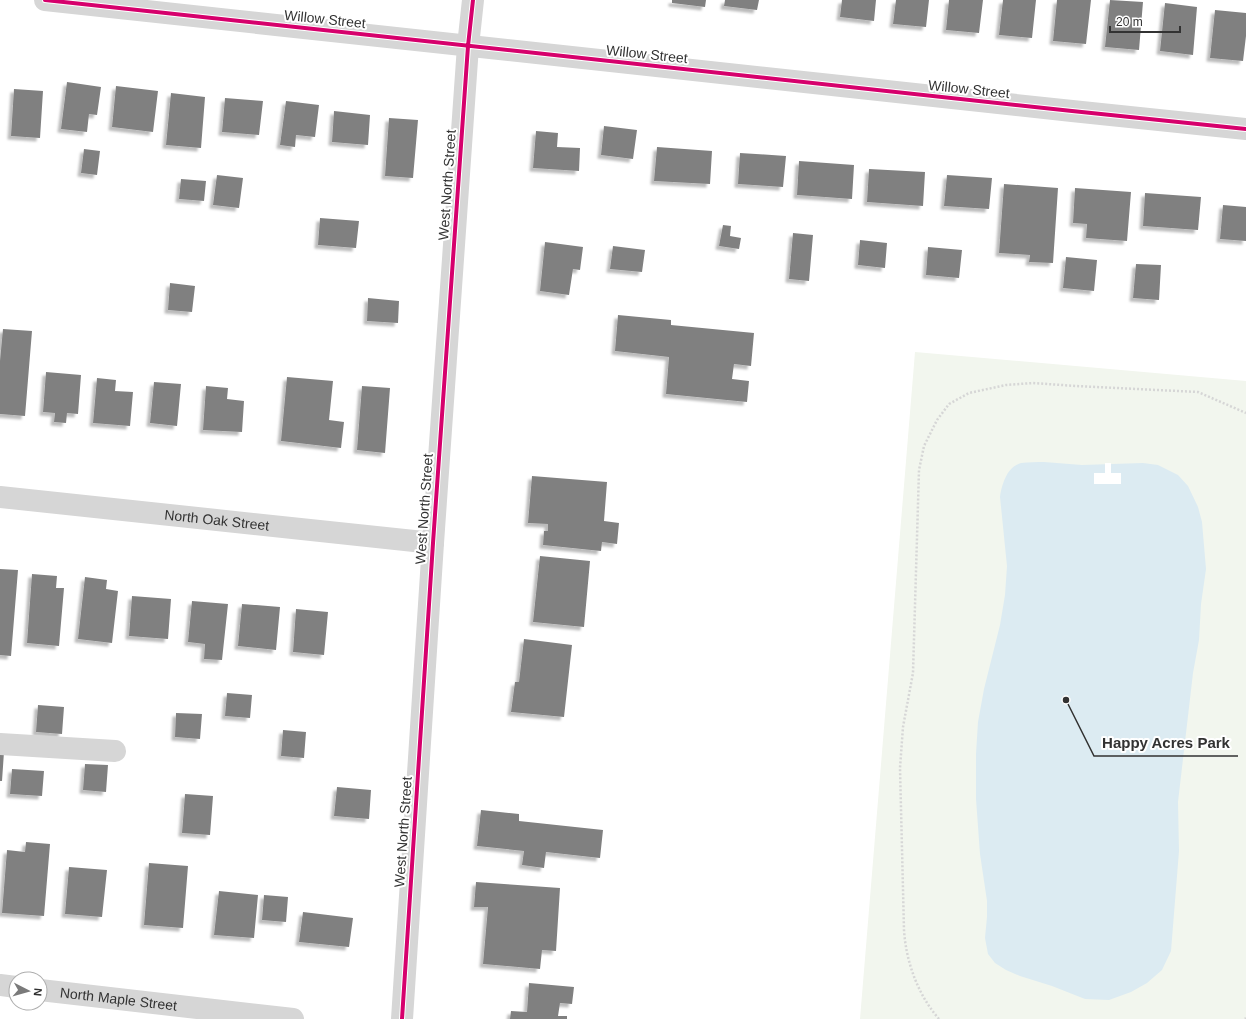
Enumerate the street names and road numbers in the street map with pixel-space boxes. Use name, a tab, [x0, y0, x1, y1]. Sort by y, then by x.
street label: Willow Street	[284, 7, 367, 31]
street label: Willow Street	[606, 42, 689, 66]
street label: Willow Street	[928, 77, 1011, 101]
street label: West North Street	[435, 129, 459, 241]
street label: West North Street	[412, 453, 436, 565]
street label: North Oak Street	[164, 507, 270, 534]
street label: West North Street	[391, 776, 415, 888]
street label: North Maple Street	[59, 984, 178, 1014]

